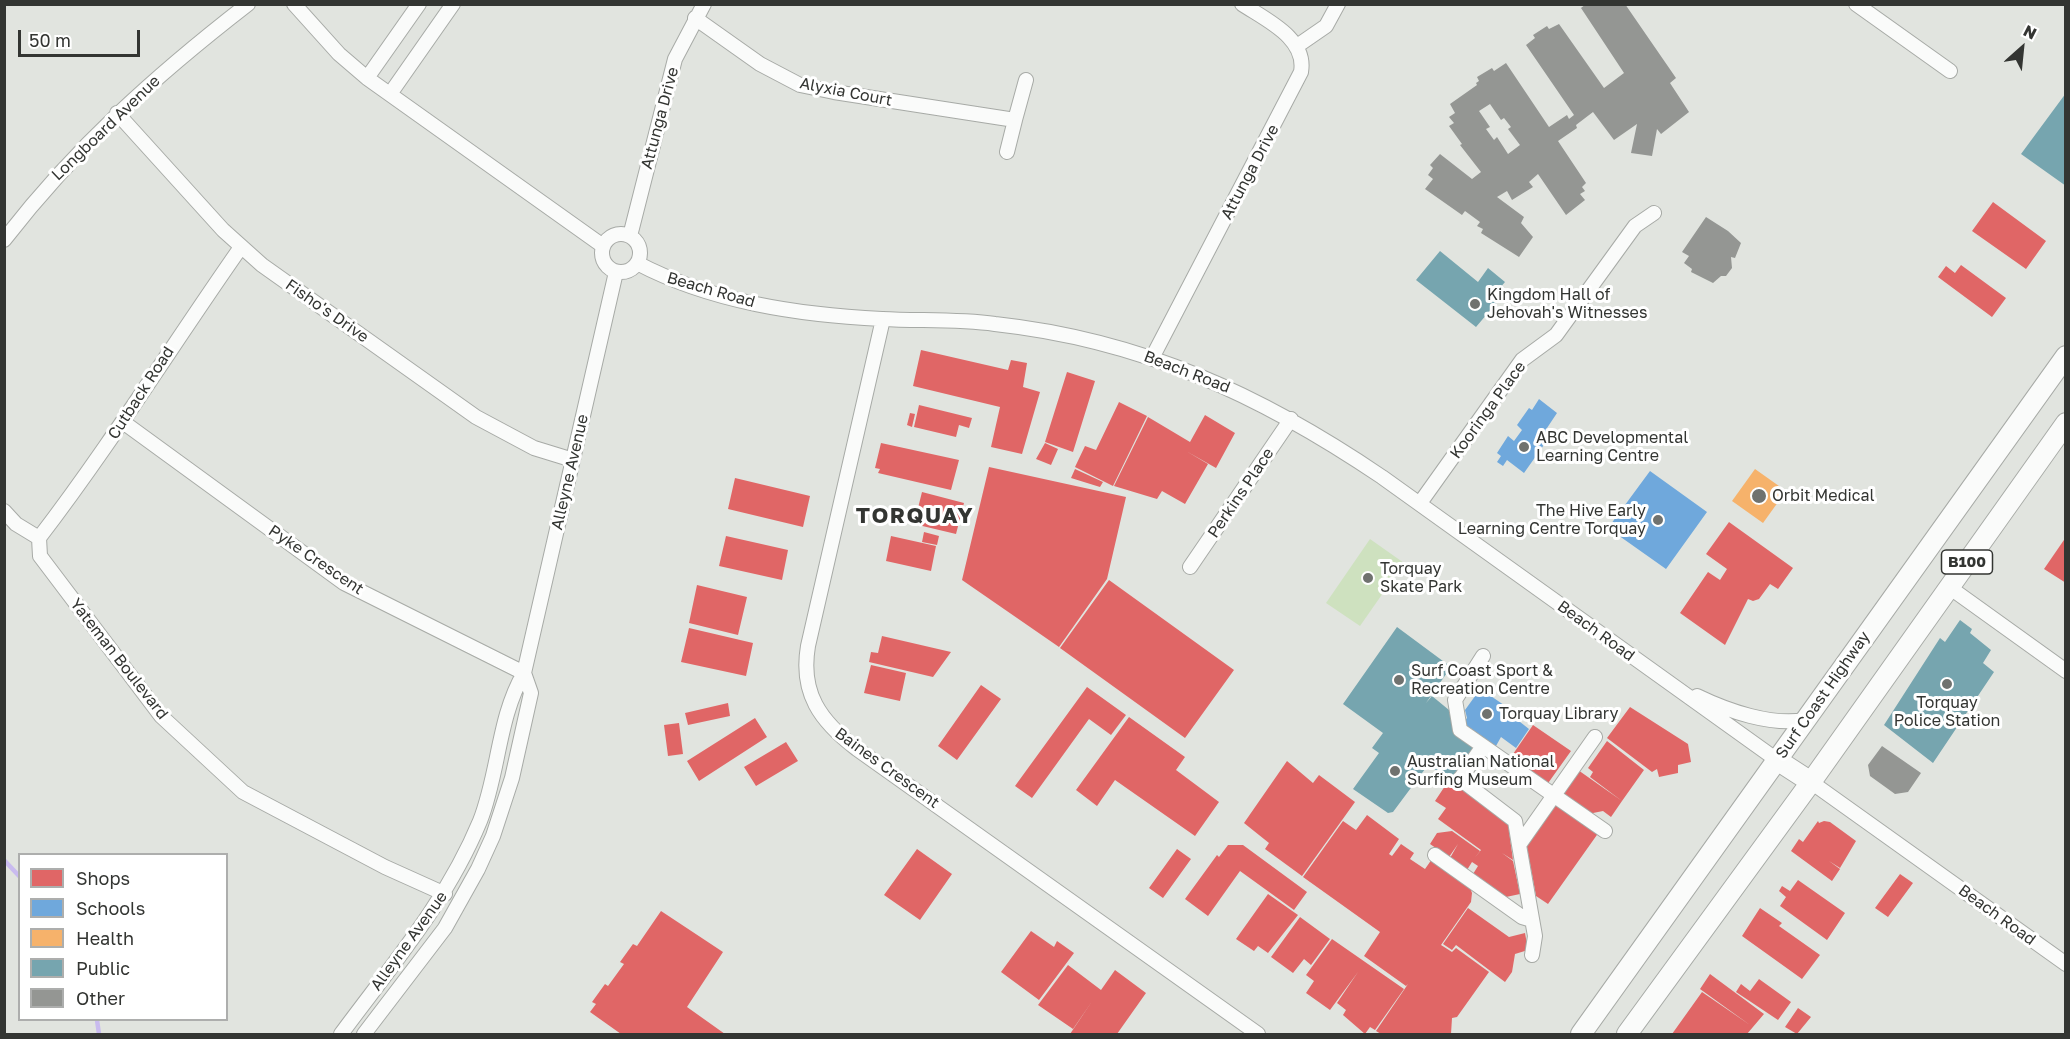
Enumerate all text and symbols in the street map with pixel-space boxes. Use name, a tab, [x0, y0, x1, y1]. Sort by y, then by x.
scale bar	[21, 18, 142, 56]
north arrow	[1992, 18, 2052, 78]
text: N	[2020, 20, 2040, 44]
text: 50 m	[29, 29, 71, 51]
street label: Attunga Drive	[637, 65, 683, 171]
street label: Longboard Avenue	[48, 71, 164, 185]
street label: Alyxia Court	[798, 74, 894, 110]
street label: Attunga Drive	[1217, 121, 1283, 223]
street label: Beach Road	[665, 268, 757, 312]
street label: Fisho's Drive	[282, 275, 372, 347]
place label: Kingdom Hall of Jehovah's Witnesses	[1487, 285, 1647, 323]
marker: Kingdom Hall of Jehovah's Witnesses	[1468, 297, 1482, 311]
street label: Cutback Road	[104, 343, 178, 443]
street label: Beach Road	[1141, 347, 1233, 397]
street label: Kooringa Place	[1446, 358, 1530, 462]
street label: Alleyne Avenue	[547, 412, 593, 532]
place label: ABC Developmental Learning Centre	[1536, 428, 1688, 466]
marker: ABC Developmental Learning Centre	[1517, 440, 1531, 454]
street label: Perkins Place	[1204, 444, 1278, 542]
place label: Orbit Medical	[1772, 486, 1875, 506]
marker: Orbit Medical	[1750, 487, 1768, 505]
place label: The Hive Early Learning Centre Torquay	[1458, 501, 1646, 539]
district label: TORQUAY	[856, 503, 974, 529]
marker: The Hive Early Learning Centre Torquay	[1651, 513, 1665, 527]
street label: Pyke Crescent	[265, 521, 367, 599]
road number: B100	[1942, 550, 1992, 574]
place label: Torquay Skate Park	[1380, 559, 1462, 597]
marker: Torquay Skate Park	[1361, 571, 1375, 585]
street label: Yateman Boulevard	[66, 595, 172, 723]
street label: Beach Road	[1554, 597, 1638, 665]
street label: Surf Coast Highway	[1772, 628, 1874, 762]
place label: Surf Coast Sport & Recreation Centre	[1411, 661, 1553, 699]
marker: Surf Coast Sport & Recreation Centre	[1392, 673, 1406, 687]
marker: Torquay Police Station	[1940, 677, 1954, 691]
place label: Torquay Police Station	[1894, 693, 2000, 731]
place label: Torquay Library	[1499, 704, 1618, 724]
marker: Torquay Library	[1480, 707, 1494, 721]
street label: Baines Crescent	[831, 724, 943, 812]
place label: Australian National Surfing Museum	[1407, 752, 1555, 790]
marker: Australian National Surfing Museum	[1388, 764, 1402, 778]
legend	[18, 853, 228, 1021]
text: Shops	[76, 867, 130, 889]
street label: Beach Road	[1955, 881, 2039, 949]
street label: Alleyne Avenue	[367, 888, 451, 994]
text: Schools	[76, 897, 145, 919]
text: Health	[76, 927, 134, 949]
text: Public	[76, 957, 130, 979]
text: Other	[76, 987, 125, 1009]

